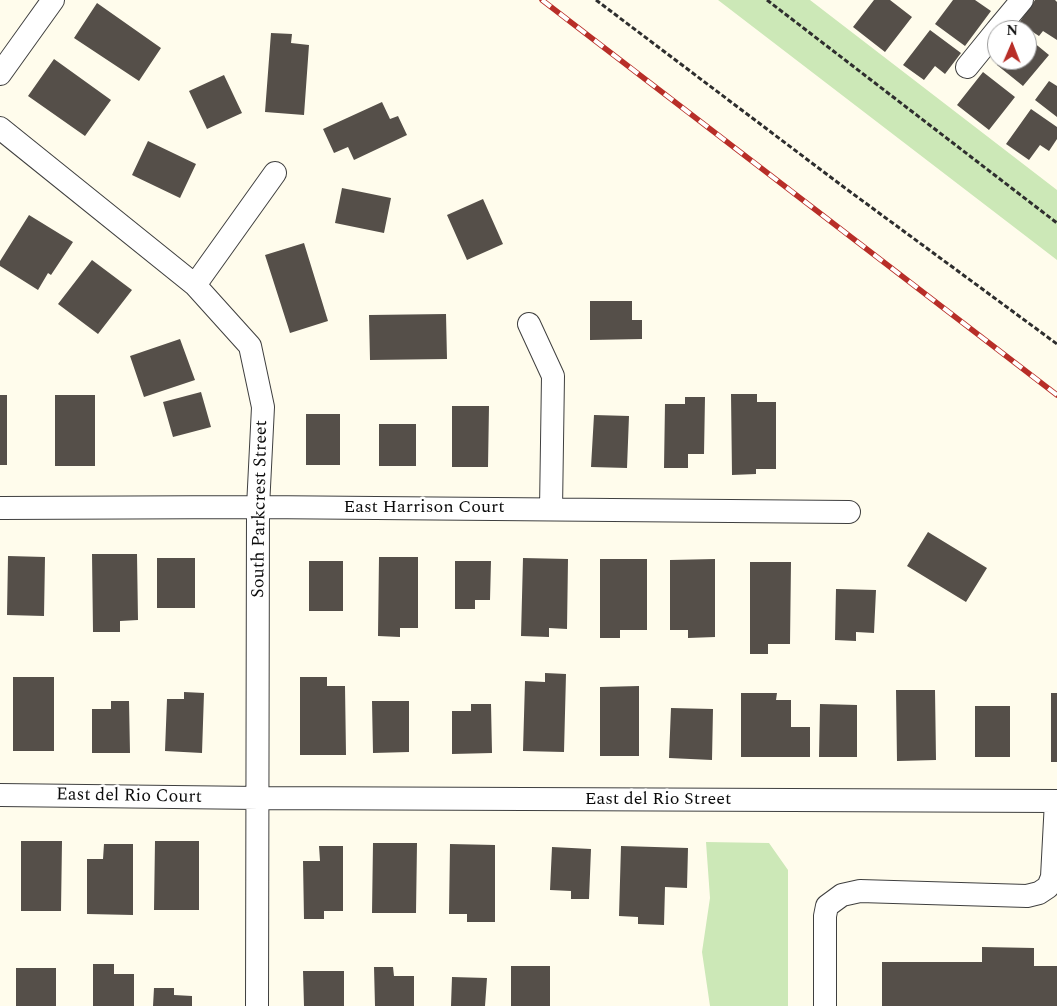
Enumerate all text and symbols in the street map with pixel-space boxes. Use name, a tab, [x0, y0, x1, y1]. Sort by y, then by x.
north arrow	[987, 20, 1037, 70]
text: N	[1006, 20, 1018, 41]
street label: South Parkcrest Street	[249, 420, 273, 598]
street label: East Harrison Court	[343, 497, 505, 519]
street label: East del Rio Court	[56, 785, 202, 809]
street label: East del Rio Street	[585, 789, 731, 811]

